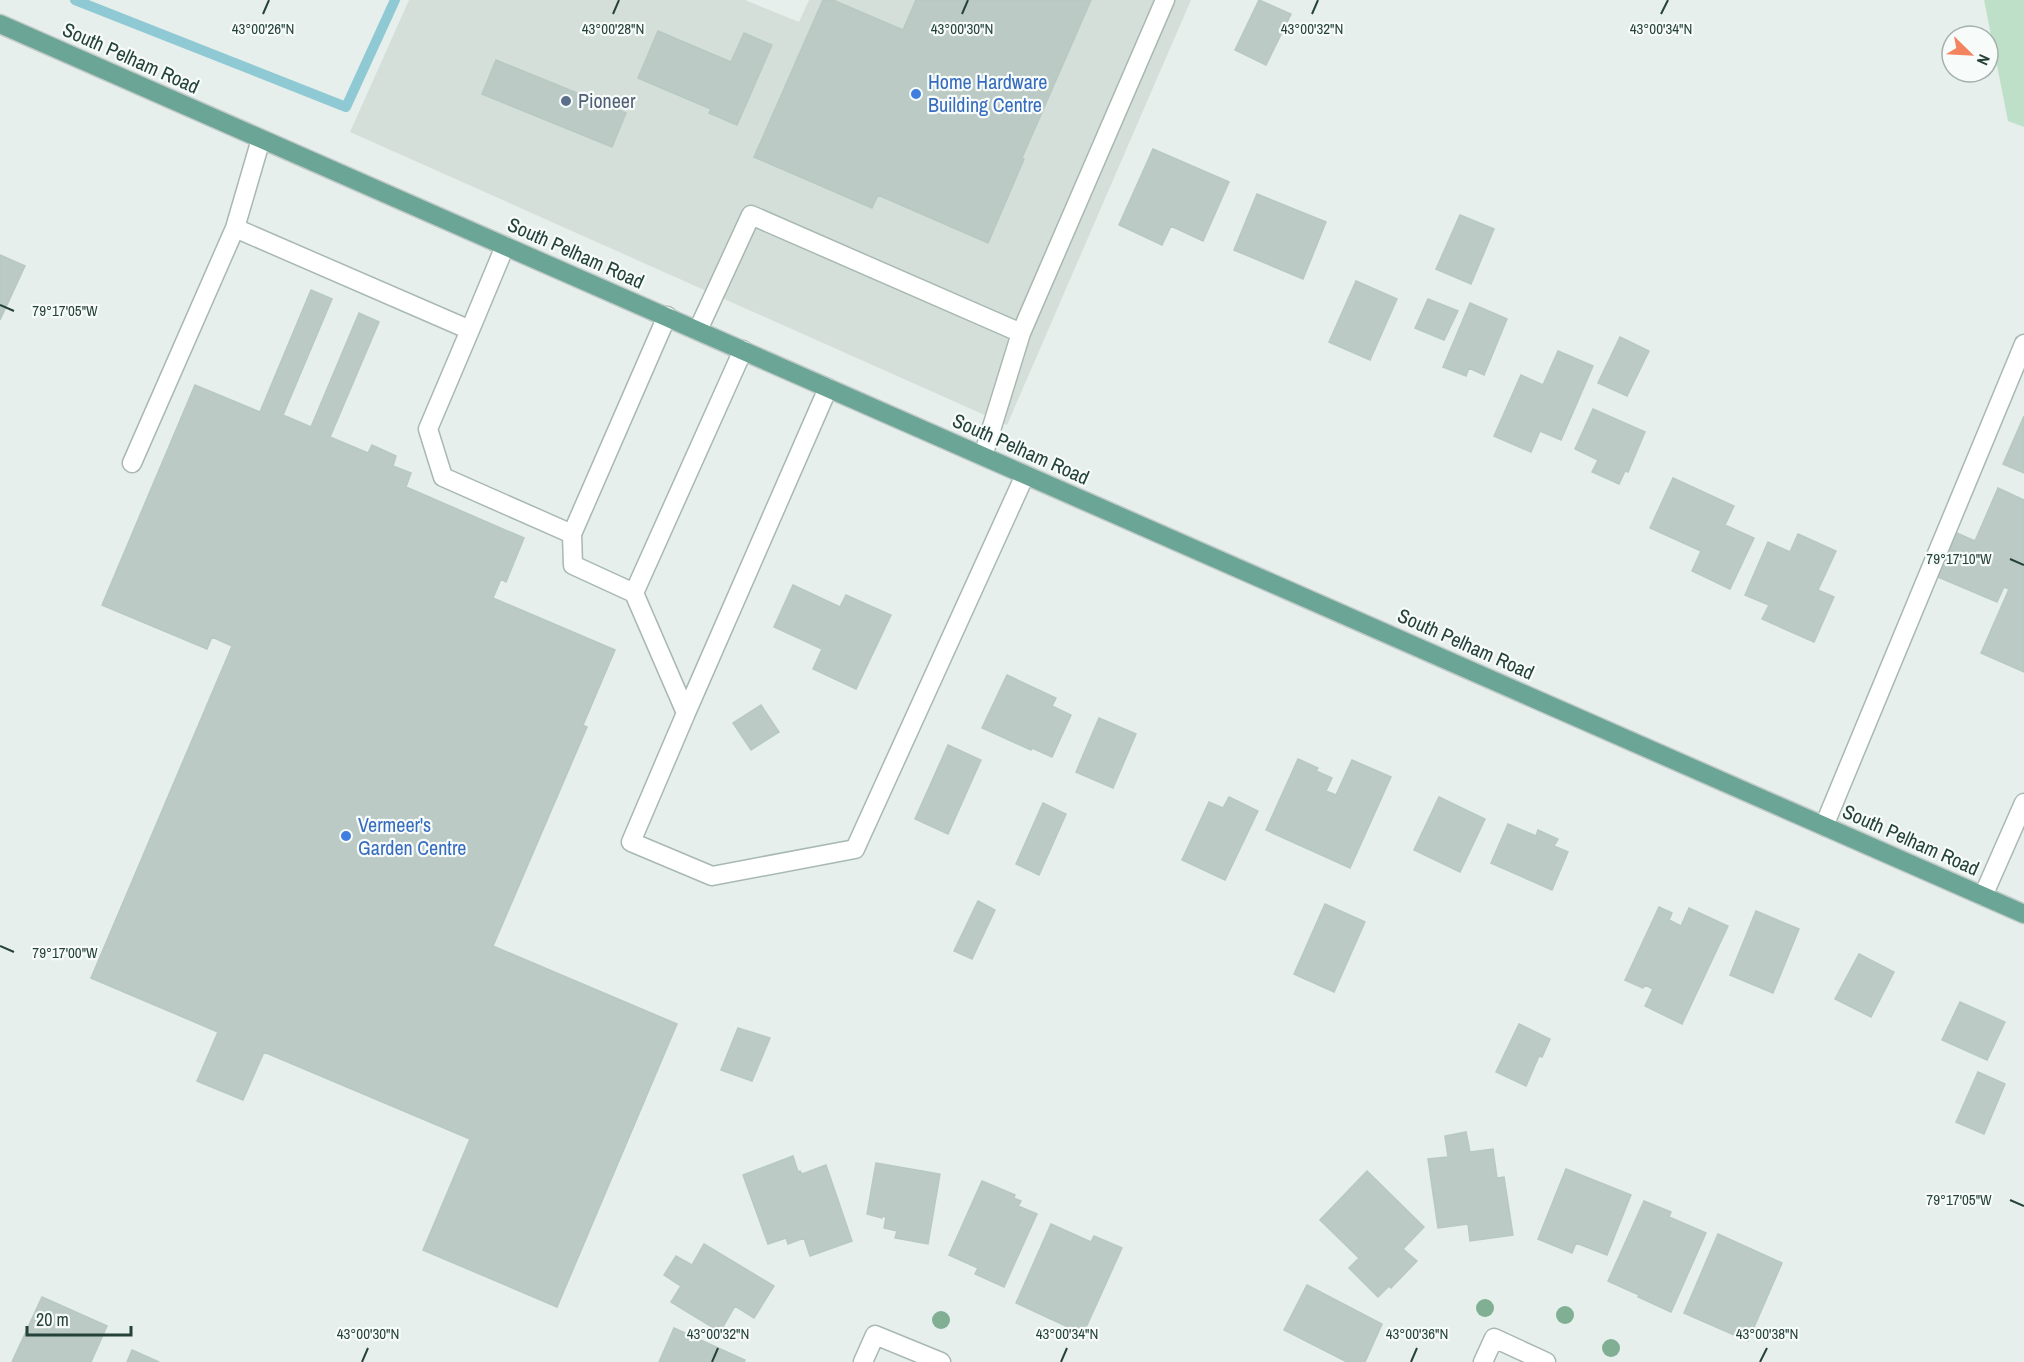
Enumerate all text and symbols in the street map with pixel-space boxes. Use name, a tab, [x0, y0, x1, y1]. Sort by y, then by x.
street label: South Pelham Road	[59, 15, 204, 100]
text: 43°00'26"N	[232, 18, 294, 39]
text: 43°00'28"N	[582, 18, 644, 39]
text: 43°00'30"N	[931, 18, 993, 39]
text: 43°00'32"N	[1281, 18, 1343, 39]
text: 43°00'34"N	[1630, 18, 1692, 39]
north arrow	[1940, 24, 2000, 84]
text: N	[1972, 51, 1996, 69]
place label: Home Hardware Building Centre	[928, 68, 1047, 118]
place label: Pioneer	[578, 87, 636, 114]
marker: Home Hardware Building Centre	[909, 87, 923, 101]
marker: Pioneer	[559, 94, 573, 108]
street label: South Pelham Road	[504, 210, 649, 295]
text: 79°17'05"W	[32, 300, 98, 321]
street label: South Pelham Road	[949, 406, 1094, 491]
text: 79°17'10"W	[1926, 548, 1992, 569]
street label: South Pelham Road	[1394, 601, 1539, 686]
street label: South Pelham Road	[1839, 797, 1984, 882]
place label: Vermeer's Garden Centre	[358, 811, 466, 861]
marker: Vermeer's Garden Centre	[339, 829, 353, 843]
text: 79°17'00"W	[32, 942, 98, 963]
text: 79°17'05"W	[1926, 1189, 1992, 1210]
scale bar	[27, 1299, 130, 1337]
text: 20 m	[36, 1307, 69, 1332]
text: 43°00'30"N	[337, 1323, 399, 1344]
text: 43°00'32"N	[687, 1323, 749, 1344]
text: 43°00'34"N	[1036, 1323, 1098, 1344]
text: 43°00'36"N	[1386, 1323, 1448, 1344]
text: 43°00'38"N	[1736, 1323, 1798, 1344]

